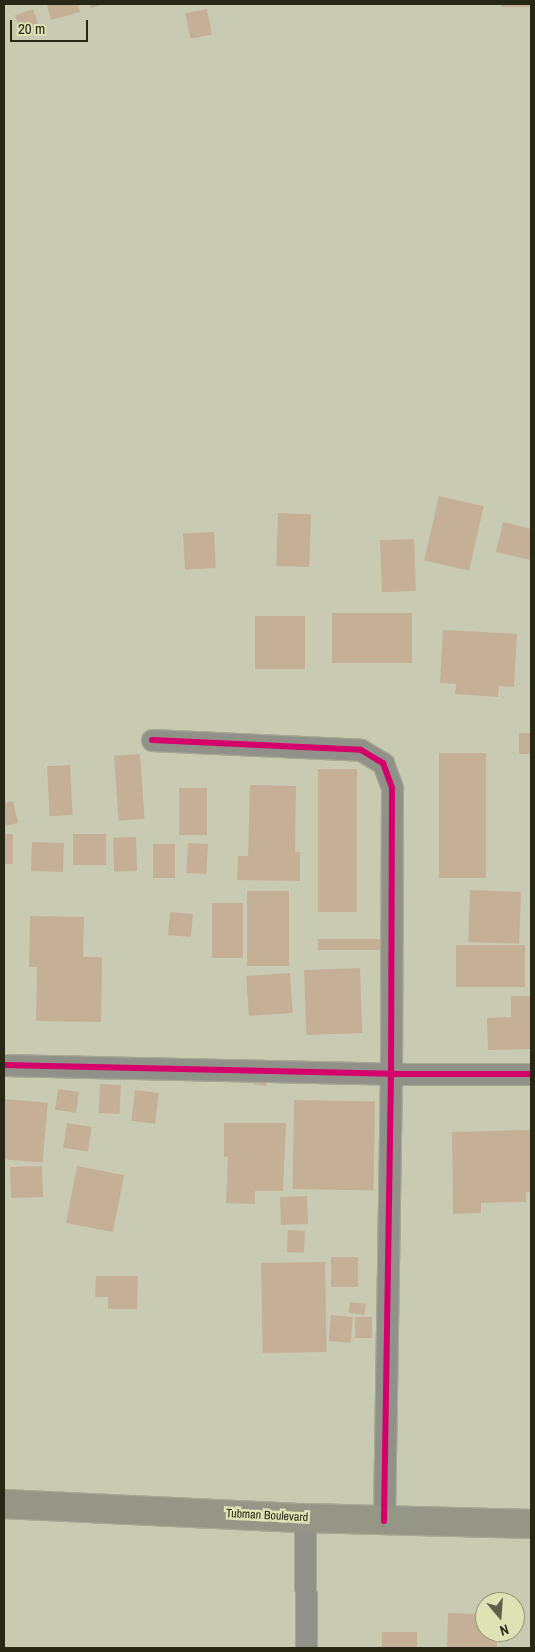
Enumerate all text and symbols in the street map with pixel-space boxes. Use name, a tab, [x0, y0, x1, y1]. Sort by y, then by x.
scale bar	[12, 10, 90, 42]
text: 20 m	[18, 18, 45, 39]
street label: Tubman Boulevard	[226, 1507, 308, 1525]
north arrow	[475, 1592, 525, 1642]
text: N	[498, 1620, 511, 1640]

